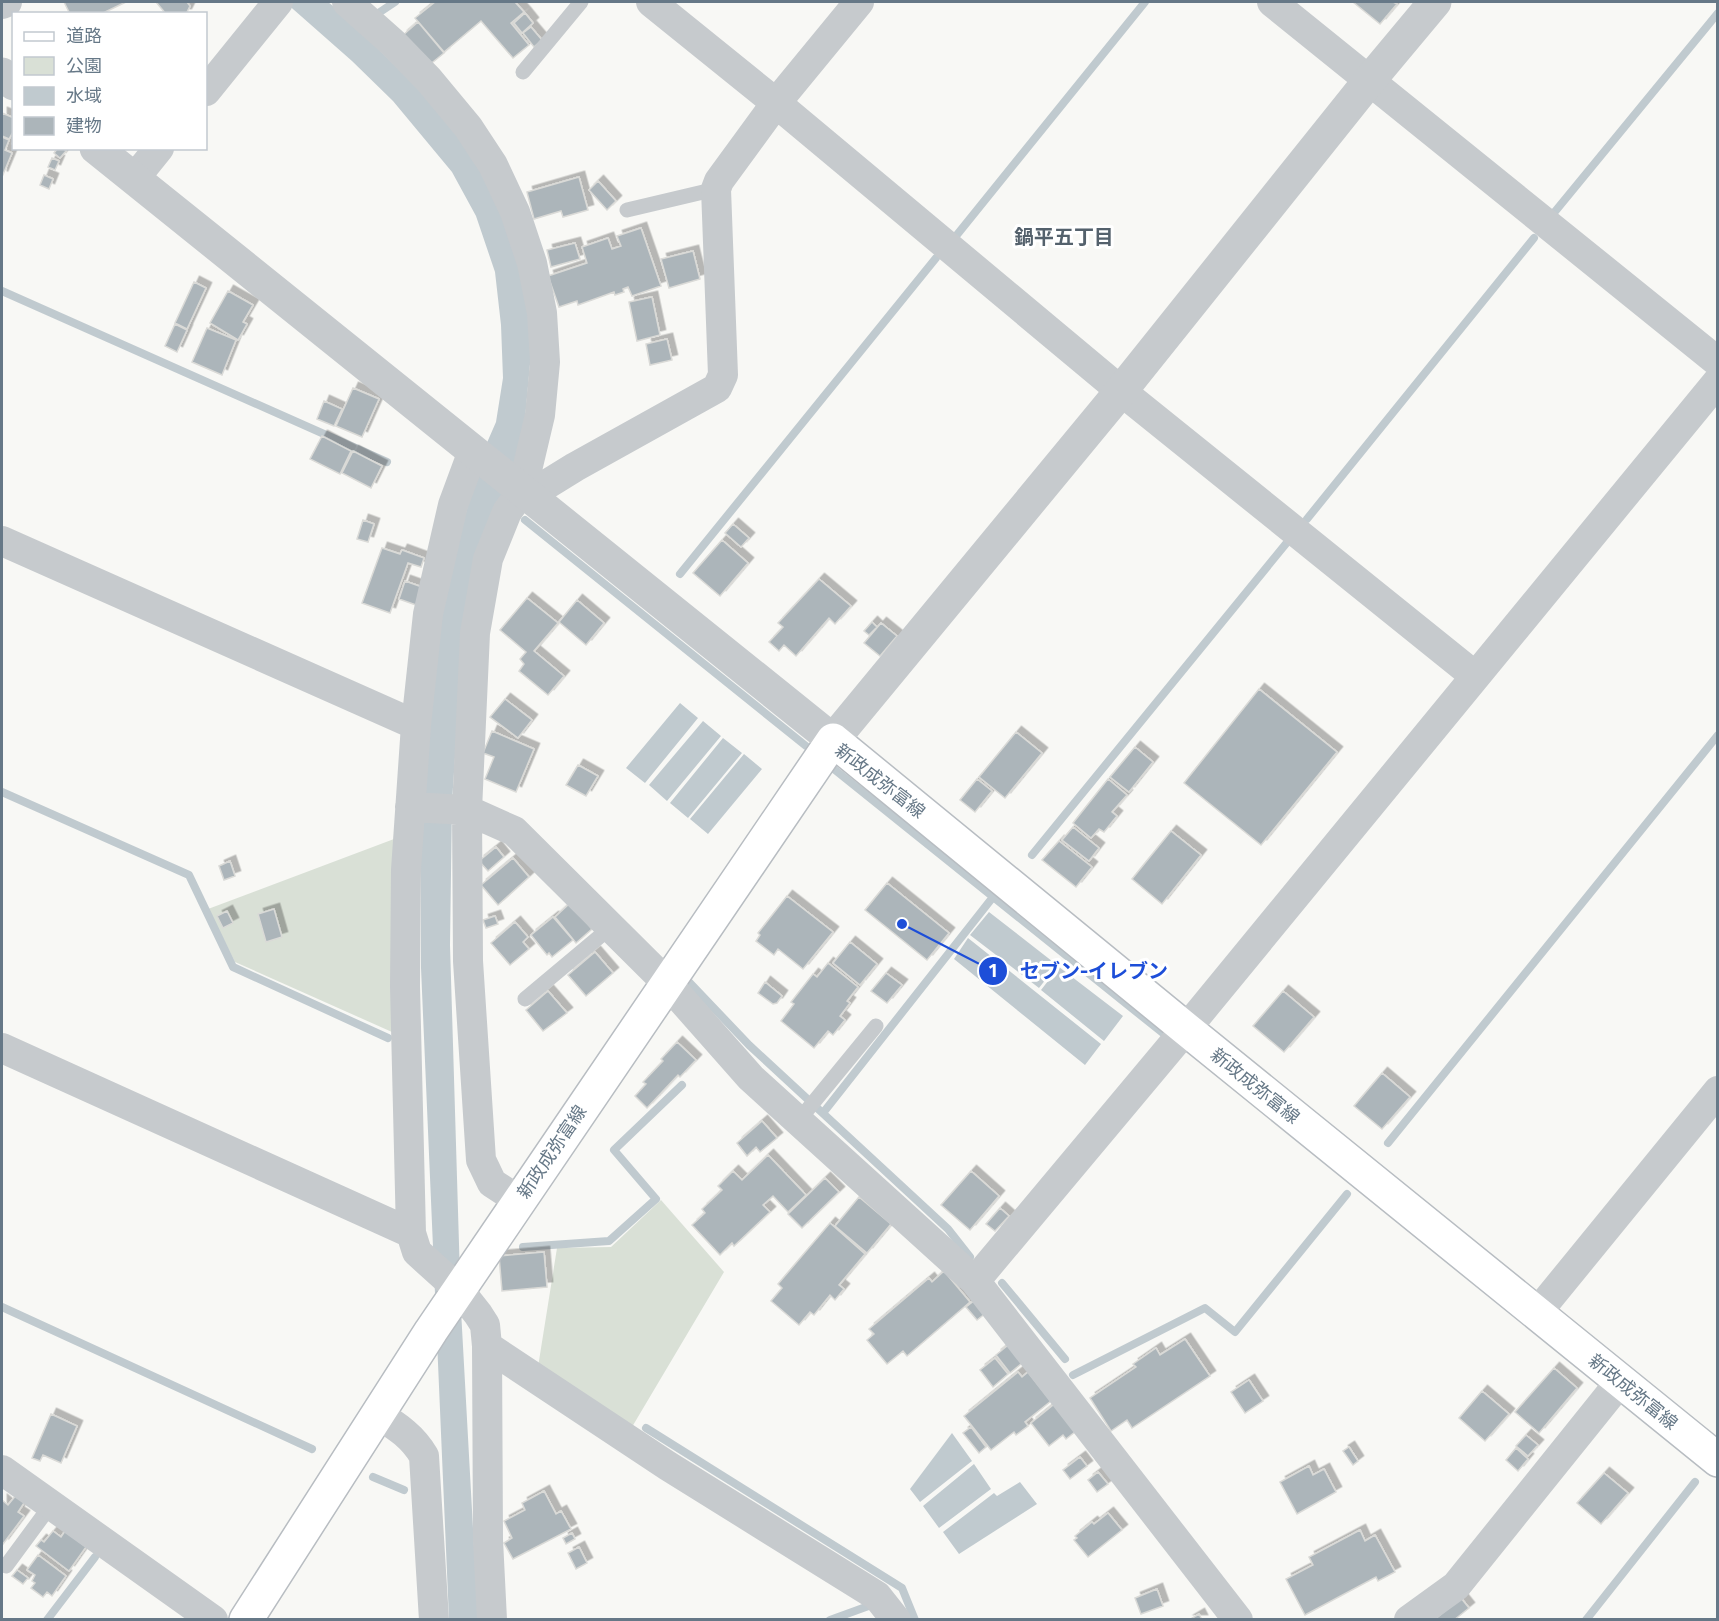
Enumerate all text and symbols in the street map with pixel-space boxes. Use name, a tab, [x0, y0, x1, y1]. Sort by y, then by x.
legend	[12, 12, 207, 150]
text: 道路	[66, 25, 102, 47]
text: 公園	[66, 55, 102, 77]
text: 水域	[66, 85, 102, 107]
text: 建物	[66, 115, 102, 137]
district label: 鍋平五丁目	[1014, 225, 1114, 249]
street label: 新政成弥富線	[831, 739, 929, 823]
callout: セブン-イレブン	[978, 952, 1180, 990]
text: セブン-イレブン	[1020, 959, 1168, 983]
text: 1	[989, 960, 997, 982]
street label: 新政成弥富線	[1206, 1043, 1304, 1129]
street label: 新政成弥富線	[513, 1101, 591, 1203]
street label: 新政成弥富線	[1584, 1349, 1682, 1435]

